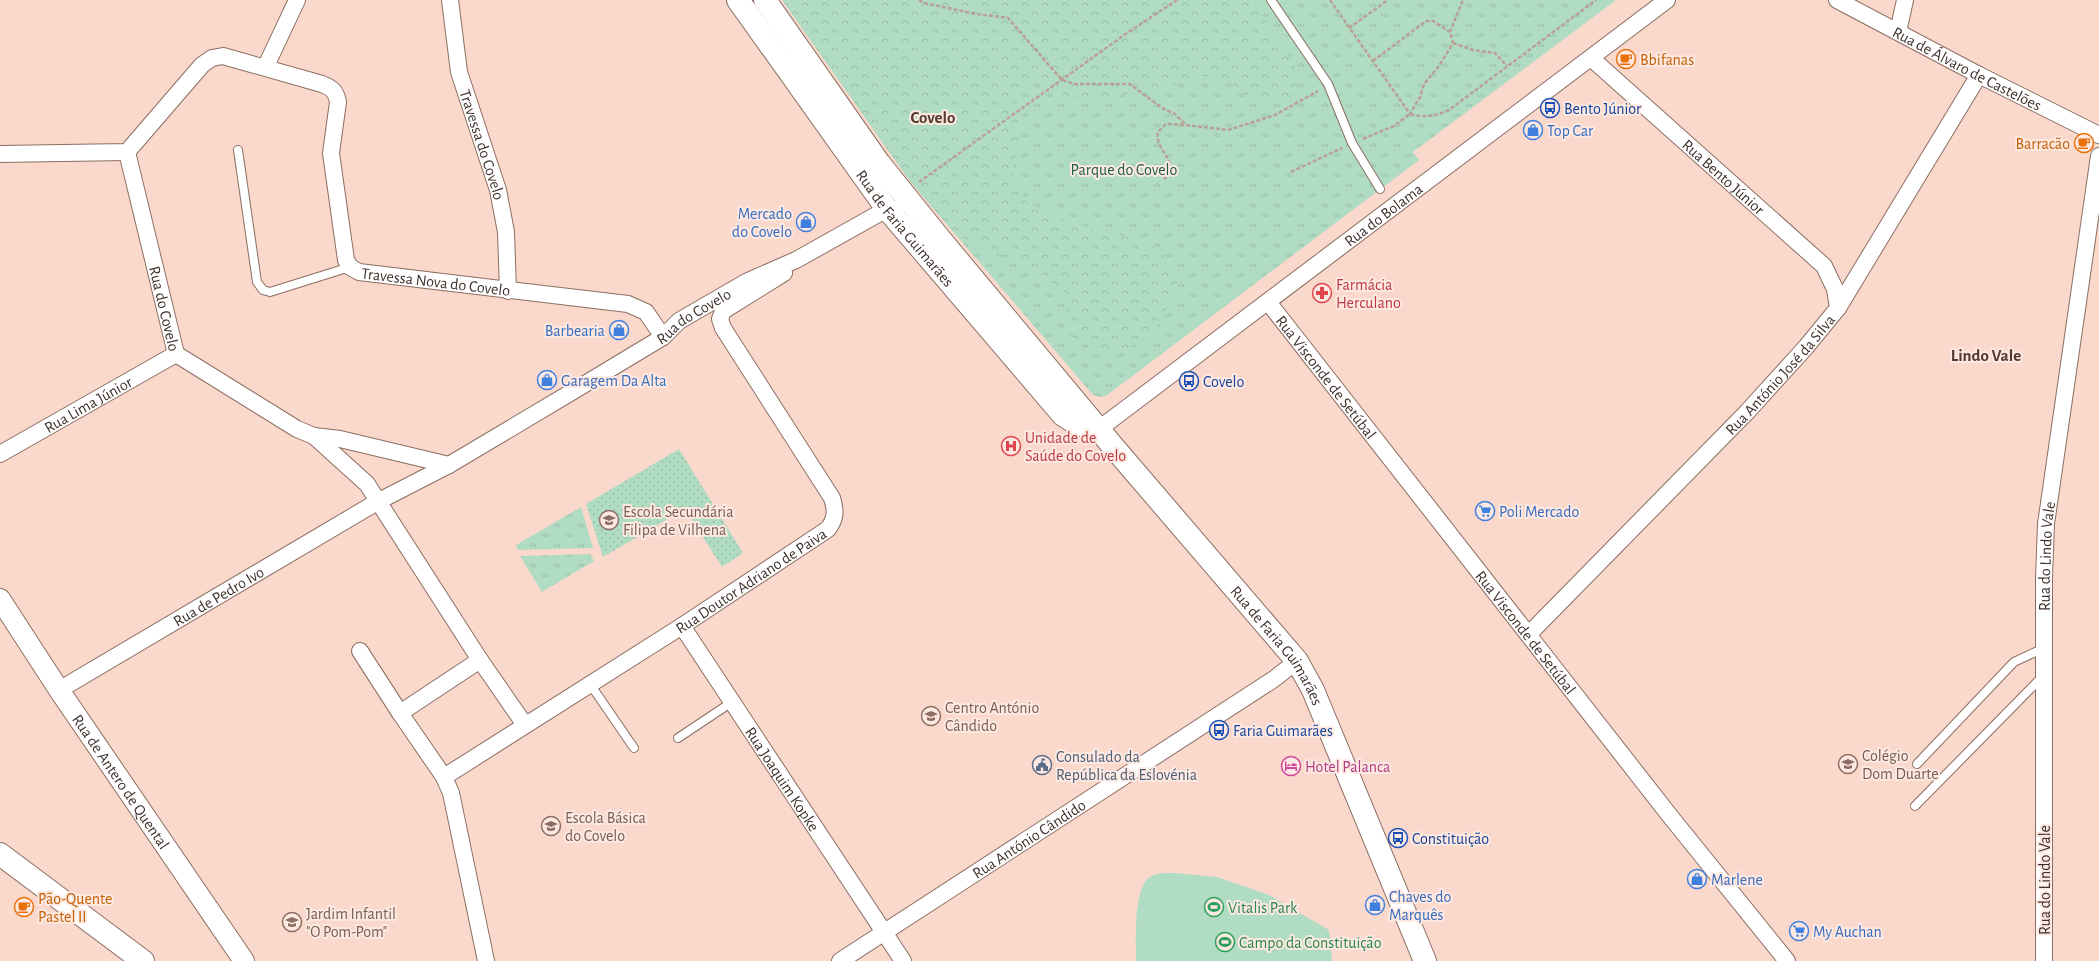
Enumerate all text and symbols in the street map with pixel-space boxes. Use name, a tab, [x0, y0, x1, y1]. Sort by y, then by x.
street label: Rua de Álvaro de Castelões	[1890, 24, 2044, 114]
cafe icon: Bbifanas	[1615, 48, 1637, 70]
place label: Bbifanas	[1640, 52, 1694, 68]
street label: Travessa do Covelo	[456, 88, 507, 201]
bus stop icon: Bento Júnior	[1539, 97, 1561, 119]
place label: Bento Júnior	[1564, 101, 1642, 117]
district label: Covelo	[911, 109, 955, 126]
shop icon: Top Car	[1522, 119, 1544, 141]
place label: Top Car	[1547, 123, 1594, 139]
cafe icon: Barracão	[2073, 132, 2095, 154]
place label: Barracão	[2015, 136, 2070, 152]
street label: Rua Bento Júnior	[1679, 137, 1768, 218]
park label: Parque do Covelo	[1071, 162, 1178, 178]
street label: Rua de Faria Guimarães	[853, 167, 957, 290]
street label: Rua do Bolama	[1342, 181, 1426, 250]
place label: Mercado do Covelo	[732, 206, 792, 240]
shop icon: Mercado do Covelo	[795, 211, 817, 233]
street label: Rua do Covelo	[146, 265, 182, 353]
street label: Travessa Nova do Covelo	[360, 265, 511, 299]
place label: Farmácia Herculano	[1336, 277, 1401, 311]
pharmacy icon: Farmácia Herculano	[1311, 282, 1333, 304]
street label: Rua do Covelo	[654, 286, 734, 348]
street label: Rua António José da Silva	[1722, 312, 1838, 438]
street label: Rua Visconde de Setúbal	[1273, 313, 1379, 442]
shop icon: Barbearia	[608, 319, 630, 341]
place label: Barbearia	[545, 323, 605, 339]
district label: Lindo Vale	[1951, 347, 2021, 364]
shop icon: Garagem Da Alta	[536, 369, 558, 391]
bus stop icon: Covelo	[1178, 370, 1200, 392]
street label: Rua Lima Júnior	[42, 373, 136, 436]
place label: Garagem Da Alta	[561, 373, 667, 389]
place label: Covelo	[1203, 374, 1245, 390]
place label: Unidade de Saúde do Covelo	[1025, 430, 1126, 464]
hospital icon: Unidade de Saúde do Covelo	[1000, 435, 1022, 457]
supermarket icon: Poli Mercado	[1474, 500, 1496, 522]
street label: Rua do Lindo Vale	[2037, 500, 2058, 611]
place label: Escola Secundária Filipa de Vilhena	[623, 504, 734, 538]
place label: Poli Mercado	[1499, 504, 1579, 520]
school or university icon: Escola Secundária Filipa de Vilhena	[598, 509, 620, 531]
street label: Rua Doutor Adriano de Paiva	[673, 525, 830, 637]
street label: Rua de Pedro Ivo	[171, 564, 267, 630]
street label: Rua Visconde de Setúbal	[1472, 568, 1578, 697]
street label: Rua de Faria Guimarães	[1227, 583, 1325, 708]
place label: Centro António Cândido	[945, 700, 1039, 734]
school or university icon: Centro António Cândido	[920, 705, 942, 727]
street label: Rua de Antero de Quental	[69, 712, 172, 852]
bus stop icon: Faria Guimarães	[1208, 719, 1230, 741]
place label: Faria Guimarães	[1233, 723, 1333, 739]
street label: Rua Joaquim Kopke	[742, 724, 822, 834]
place label: Colégio Dom Duarte	[1862, 748, 1939, 782]
place label: Consulado da República da Eslovénia	[1056, 749, 1197, 783]
school or university icon: Colégio Dom Duarte	[1837, 753, 1859, 775]
public building icon: Consulado da República da Eslovénia	[1031, 754, 1053, 776]
hotel icon: Hotel Palanca	[1280, 755, 1302, 777]
place label: Hotel Palanca	[1305, 759, 1390, 775]
street label: Rua António Cândido	[970, 797, 1089, 882]
place label: Escola Básica do Covelo	[565, 810, 646, 844]
school or university icon: Escola Básica do Covelo	[540, 815, 562, 837]
street label: Rua do Lindo Vale	[2037, 825, 2053, 935]
bus stop icon: Constituição	[1387, 827, 1409, 849]
place label: Constituição	[1412, 831, 1489, 847]
shop icon: Marlene	[1686, 868, 1708, 890]
place label: Marlene	[1711, 872, 1763, 888]
place label: Chaves do Marquês	[1389, 889, 1452, 923]
place label: Pão-Quente Pastel II	[38, 891, 112, 925]
shop icon: Chaves do Marquês	[1364, 894, 1386, 916]
cafe icon: Pão-Quente Pastel II	[13, 896, 35, 918]
sports icon: Vitalis Park	[1203, 896, 1225, 918]
place label: Vitalis Park	[1228, 900, 1298, 916]
place label: Jardim Infantil "O Pom-Pom"	[306, 906, 396, 940]
school or university icon: Jardim Infantil "O Pom-Pom"	[281, 911, 303, 933]
supermarket icon: My Auchan	[1788, 920, 1810, 942]
place label: My Auchan	[1813, 924, 1882, 941]
sports icon: Campo da Constituição	[1214, 931, 1236, 953]
place label: Campo da Constituição	[1239, 935, 1382, 951]

